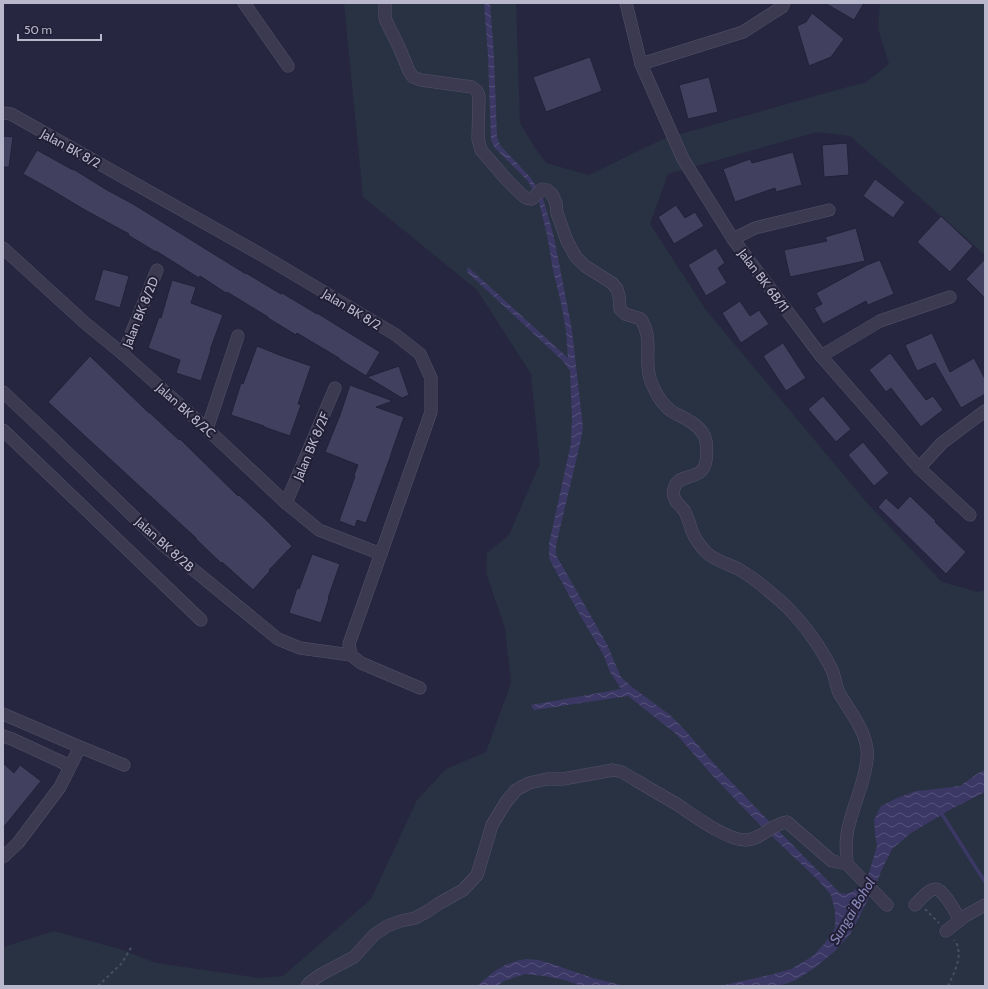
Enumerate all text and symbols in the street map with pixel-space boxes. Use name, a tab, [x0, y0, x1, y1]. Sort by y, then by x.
scale bar	[18, 16, 101, 42]
text: 50 m	[24, 22, 52, 37]
street label: Jalan BK 8/2	[37, 125, 104, 171]
street label: Jalan BK 6B/11	[735, 245, 793, 315]
street label: Jalan BK 8/2D	[118, 274, 162, 351]
street label: Jalan BK 8/2	[319, 285, 385, 333]
street label: Jalan BK 8/2C	[152, 379, 219, 441]
street label: Jalan BK 8/2F	[289, 409, 333, 483]
street label: Jalan BK 8/2B	[132, 513, 198, 575]
water label: Sungai Bohol	[825, 874, 879, 947]

